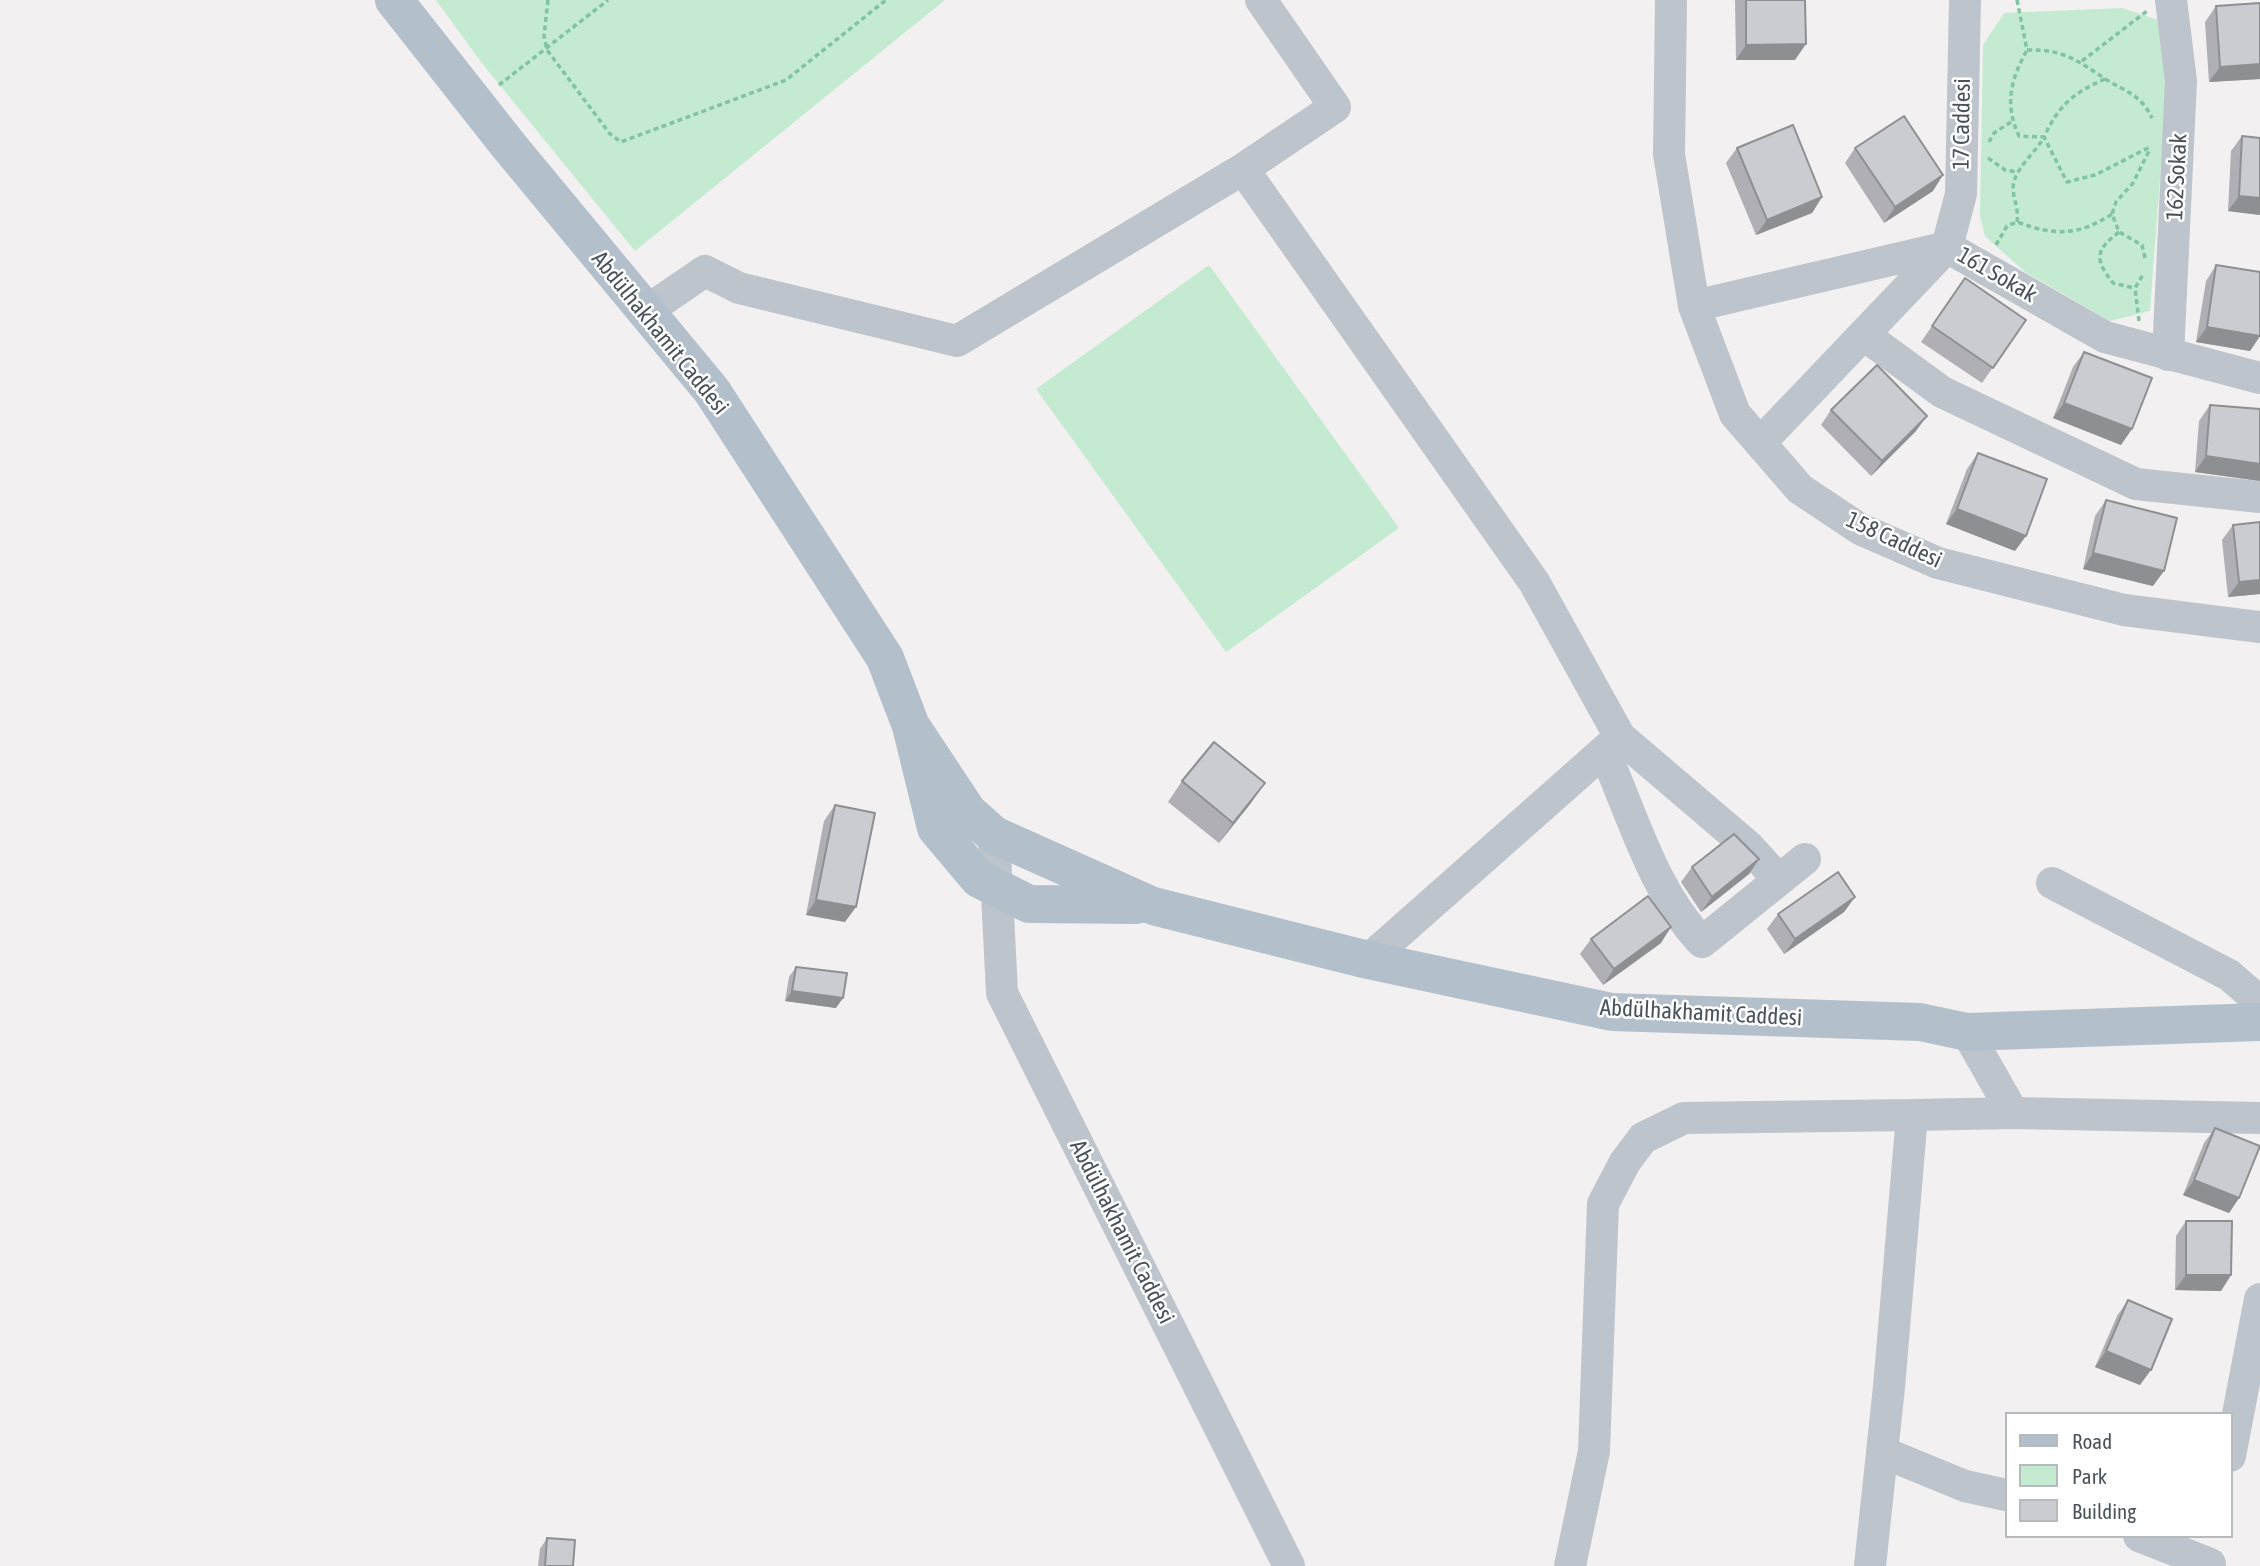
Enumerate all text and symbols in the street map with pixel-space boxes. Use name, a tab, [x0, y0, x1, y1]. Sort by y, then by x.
street label: 17 Caddesi	[1947, 78, 1977, 170]
street label: 162 Sokak	[2161, 133, 2193, 221]
street label: 161 Sokak	[1952, 241, 2042, 309]
street label: Abdülhakhamit Caddesi	[586, 246, 734, 420]
street label: 158 Caddesi	[1842, 506, 1946, 574]
street label: Abdülhakhamit Caddesi	[1599, 994, 1803, 1032]
street label: Abdülhakhamit Caddesi	[1064, 1136, 1180, 1328]
legend	[2004, 1412, 2232, 1538]
text: Road	[2072, 1429, 2112, 1453]
text: Park	[2072, 1464, 2107, 1488]
text: Building	[2072, 1499, 2136, 1523]

